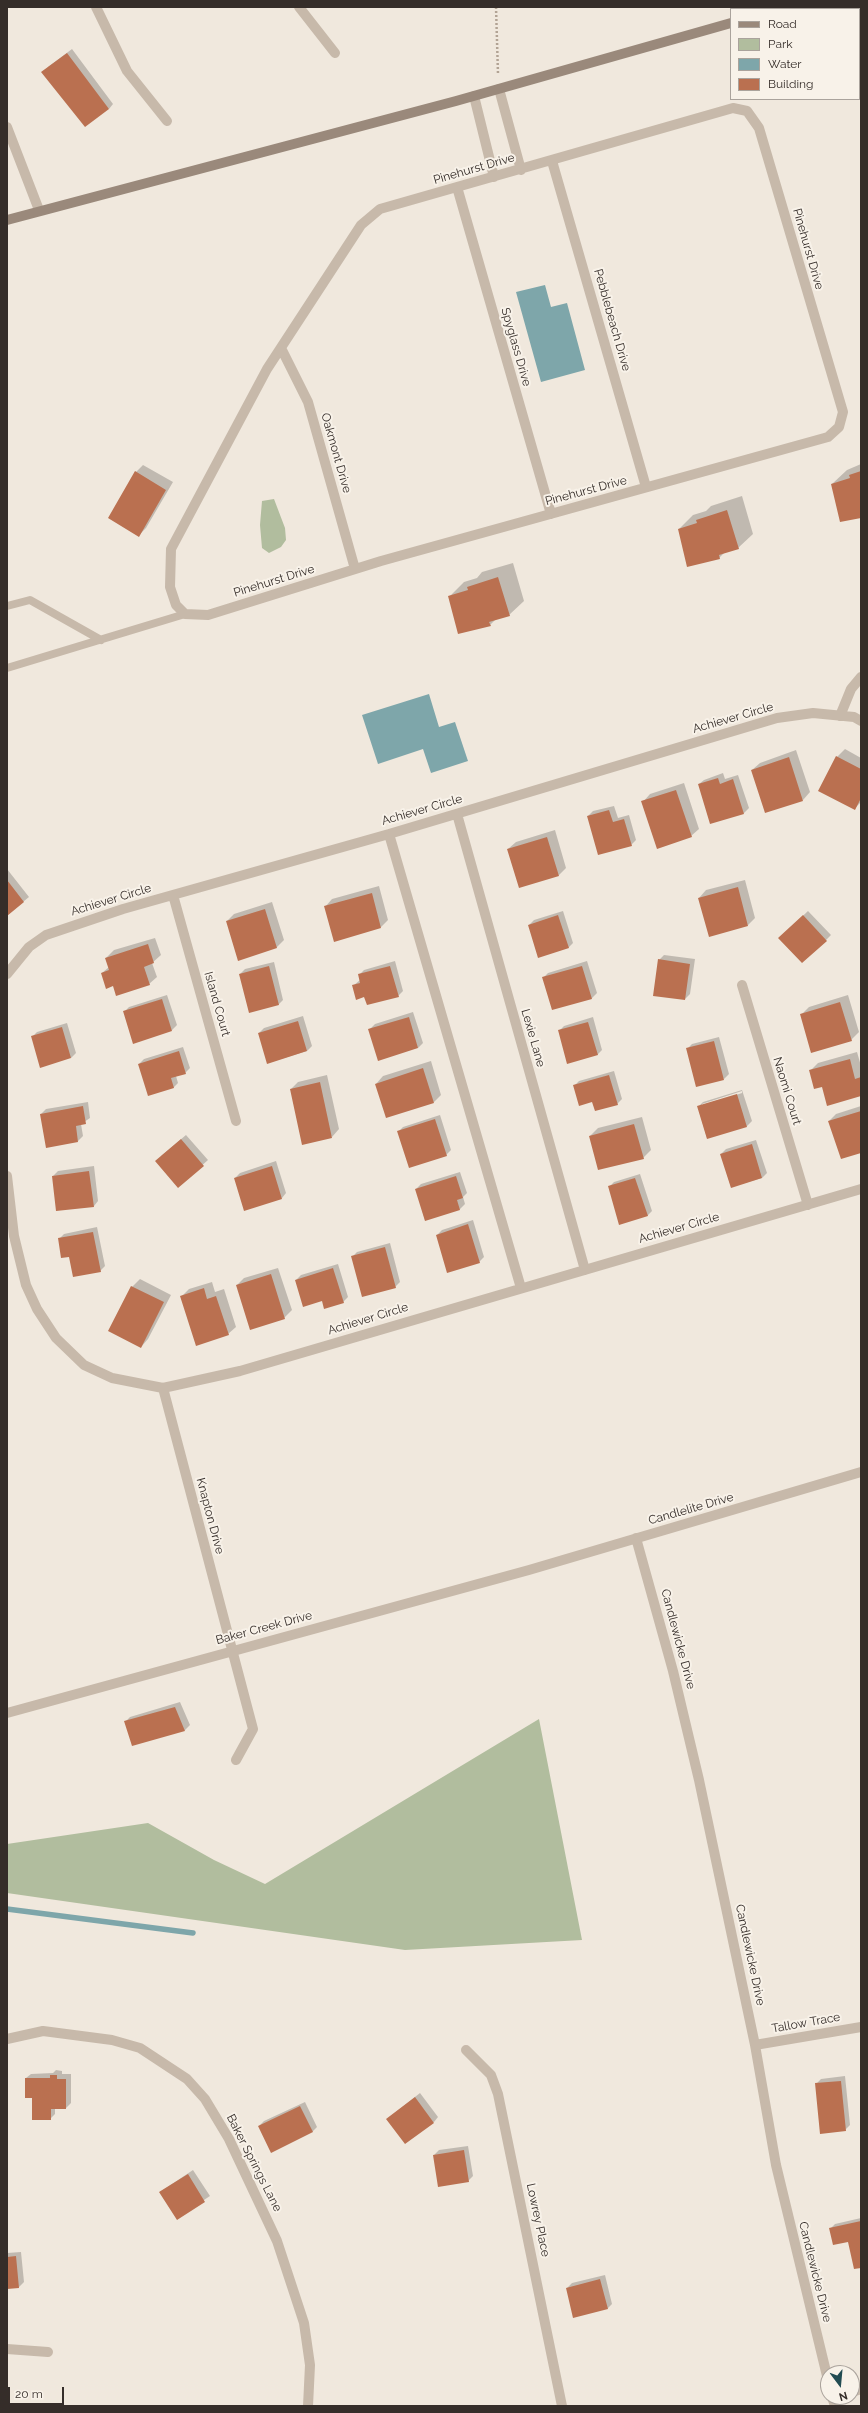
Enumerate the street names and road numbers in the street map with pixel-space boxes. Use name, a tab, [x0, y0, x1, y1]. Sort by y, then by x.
street label: Pinehurst Drive	[432, 151, 516, 187]
street label: Pinehurst Drive	[790, 207, 826, 291]
street label: Pebblebeach Drive	[591, 267, 633, 373]
street label: Spyglass Drive	[498, 306, 534, 388]
street label: Oakmont Drive	[318, 411, 354, 495]
street label: Pinehurst Drive	[544, 473, 628, 509]
street label: Pinehurst Drive	[232, 562, 316, 600]
street label: Achiever Circle	[691, 700, 775, 736]
street label: Achiever Circle	[380, 792, 464, 828]
street label: Achiever Circle	[69, 881, 153, 919]
street label: Island Court	[201, 970, 233, 1038]
street label: Lexie Lane	[518, 1007, 548, 1069]
street label: Naomi Court	[770, 1055, 804, 1127]
street label: Achiever Circle	[637, 1210, 721, 1246]
street label: Achiever Circle	[326, 1300, 410, 1338]
street label: Knapton Drive	[193, 1476, 227, 1556]
street label: Candlelite Drive	[647, 1490, 735, 1528]
street label: Candlewicke Drive	[658, 1587, 698, 1691]
street label: Baker Creek Drive	[214, 1608, 314, 1648]
street label: Candlewicke Drive	[732, 1903, 768, 2007]
street label: Tallow Trace	[771, 2010, 841, 2036]
street label: Baker Springs Lane	[223, 2112, 285, 2214]
street label: Lowrey Place	[523, 2182, 553, 2258]
street label: Candlewicke Drive	[796, 2220, 834, 2324]

